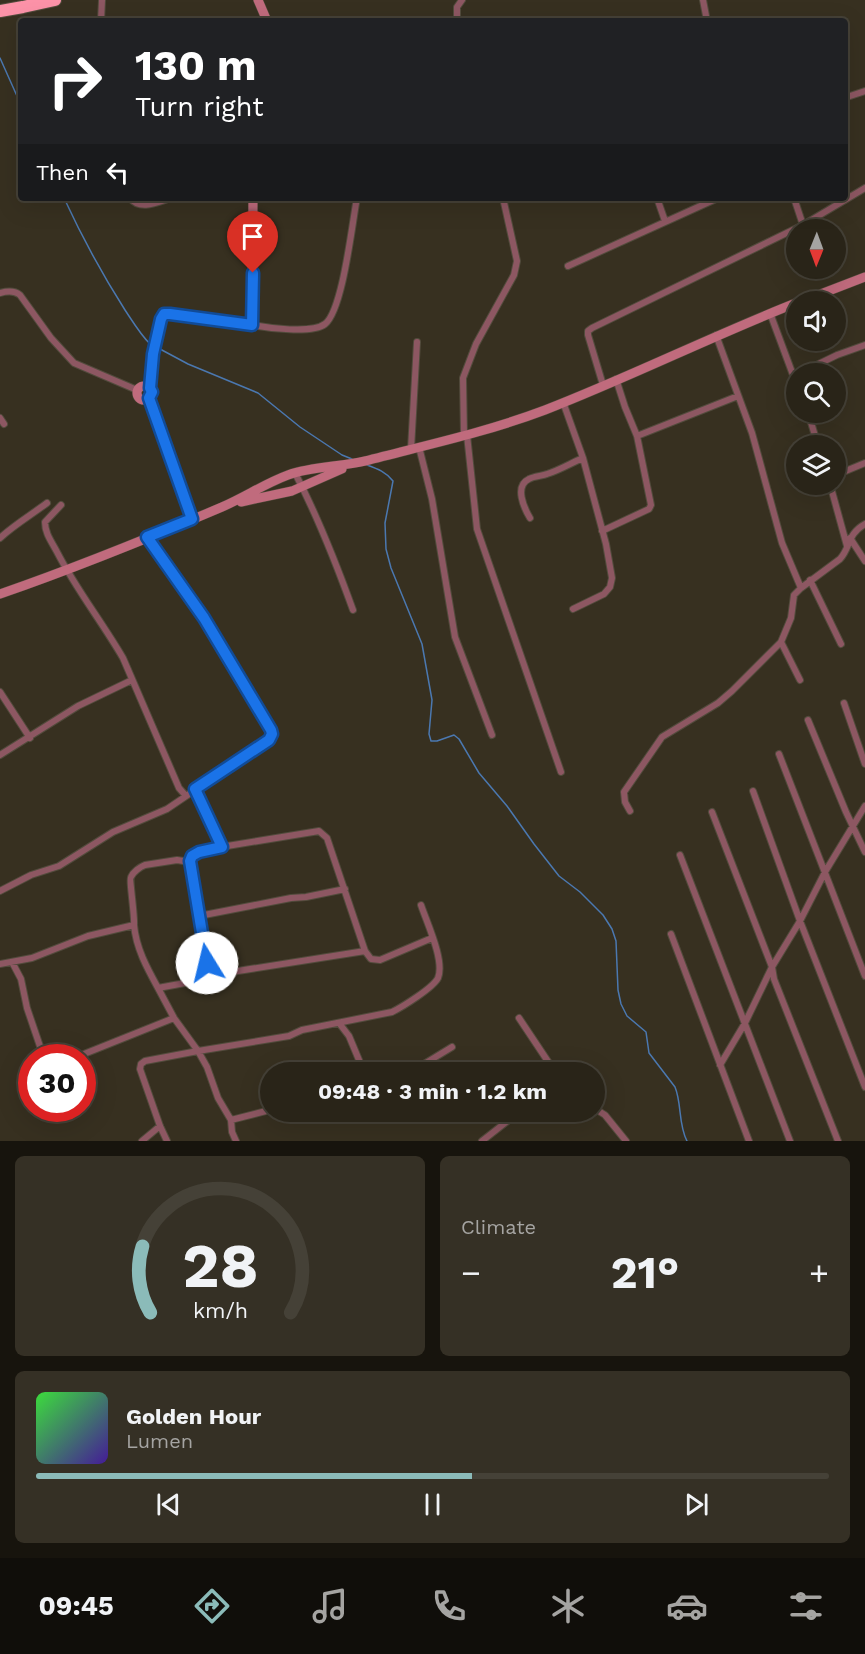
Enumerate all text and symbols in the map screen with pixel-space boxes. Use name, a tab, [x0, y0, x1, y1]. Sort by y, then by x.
text: 130 m	[135, 41, 257, 90]
icon: right	[36, 42, 114, 120]
text: Turn right	[135, 91, 264, 123]
icon: left	[101, 156, 134, 189]
text: Then	[36, 160, 89, 185]
pin	[227, 211, 278, 273]
north arrow	[786, 219, 846, 279]
map controls	[786, 219, 846, 495]
icon: arrive	[236, 220, 269, 253]
button: sound	[786, 291, 846, 351]
button: search	[786, 363, 846, 423]
button: layers	[786, 435, 846, 495]
position arrow	[175, 931, 239, 995]
speed limit sign: 30	[18, 1044, 96, 1122]
text: 09:48 · 3 min · 1.2 km	[318, 1079, 547, 1104]
text: Climate	[461, 1215, 536, 1239]
text: 28	[182, 1229, 258, 1302]
text: 21°	[611, 1246, 679, 1299]
text: −	[461, 1253, 481, 1292]
text: +	[809, 1253, 829, 1292]
text: km/h	[192, 1298, 248, 1323]
text: Golden Hour	[126, 1404, 261, 1429]
text: Lumen	[126, 1429, 193, 1453]
icon: previous	[152, 1488, 185, 1521]
icon: pause	[416, 1488, 449, 1521]
icon: next	[680, 1488, 713, 1521]
icon: directions	[191, 1585, 233, 1627]
icon: music	[309, 1585, 351, 1627]
icon: phone	[428, 1585, 470, 1627]
icon: climate	[547, 1585, 589, 1627]
icon: car	[666, 1585, 708, 1627]
icon: filters	[785, 1585, 827, 1627]
text: 09:45	[38, 1590, 114, 1622]

